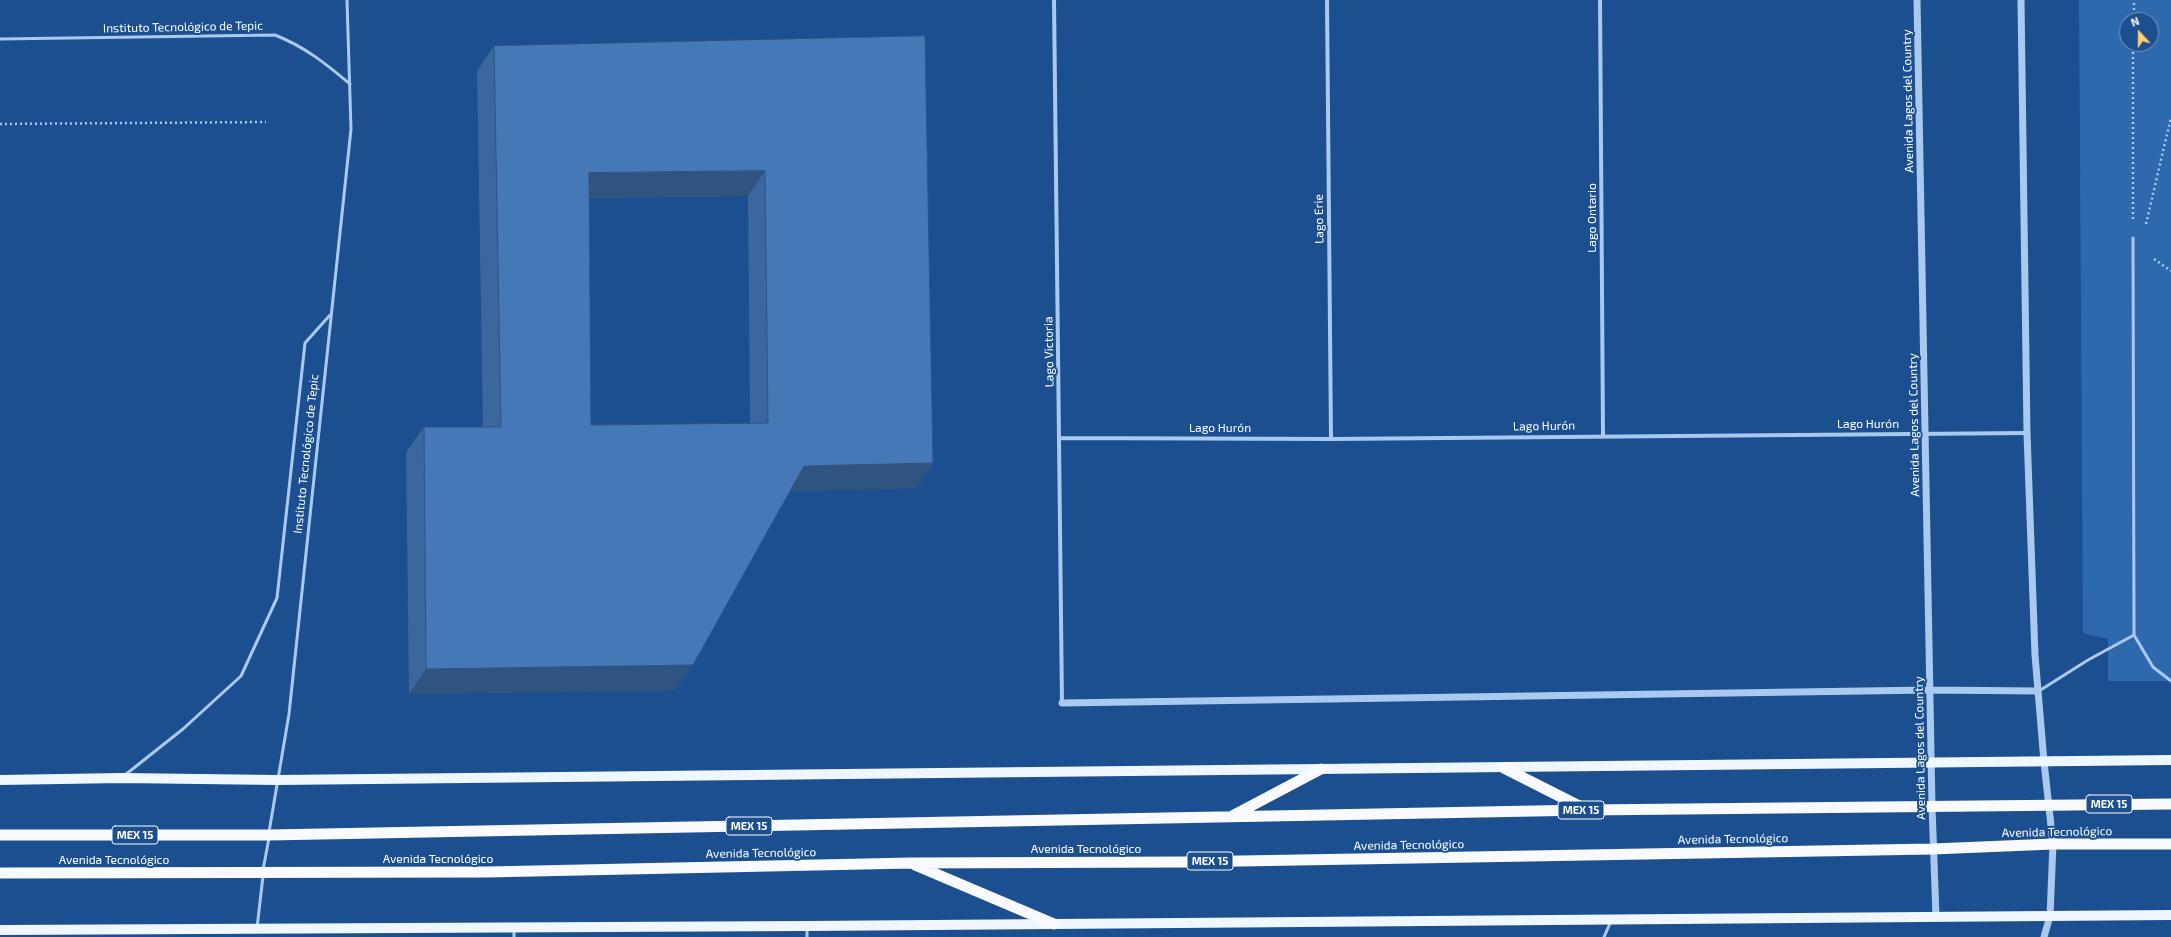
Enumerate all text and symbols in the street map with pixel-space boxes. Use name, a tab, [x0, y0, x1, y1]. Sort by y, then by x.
north arrow	[2119, 12, 2159, 52]
text: N	[2129, 14, 2141, 29]
street label: Instituto Tecnológico de Tepic	[103, 18, 263, 36]
street label: Avenida Lagos del Country	[1900, 29, 1916, 173]
street label: Lago Ontario	[1585, 183, 1599, 253]
street label: Lago Erie	[1311, 194, 1327, 244]
street label: Lago Victoria	[1041, 316, 1057, 388]
street label: Avenida Lagos del Country	[1906, 353, 1922, 497]
street label: Instituto Tecnológico de Tepic	[290, 374, 322, 534]
street label: Lago Hurón	[1837, 417, 1899, 431]
street label: Lago Hurón	[1513, 418, 1575, 434]
street label: Lago Hurón	[1189, 421, 1251, 435]
street label: Avenida Lagos del Country	[1912, 676, 1928, 820]
road number: MEX 15	[2086, 795, 2132, 813]
road number: MEX 15	[1558, 801, 1604, 819]
road number: MEX 15	[726, 817, 772, 835]
street label: Avenida Tecnológico	[2002, 824, 2112, 840]
road number: MEX 15	[112, 826, 158, 844]
street label: Avenida Tecnológico	[1678, 831, 1788, 847]
street label: Avenida Tecnológico	[1354, 837, 1464, 853]
street label: Avenida Tecnológico	[1031, 842, 1141, 856]
street label: Avenida Tecnológico	[706, 845, 816, 861]
street label: Avenida Tecnológico	[383, 852, 493, 866]
road number: MEX 15	[1187, 852, 1233, 870]
street label: Avenida Tecnológico	[59, 853, 169, 867]

